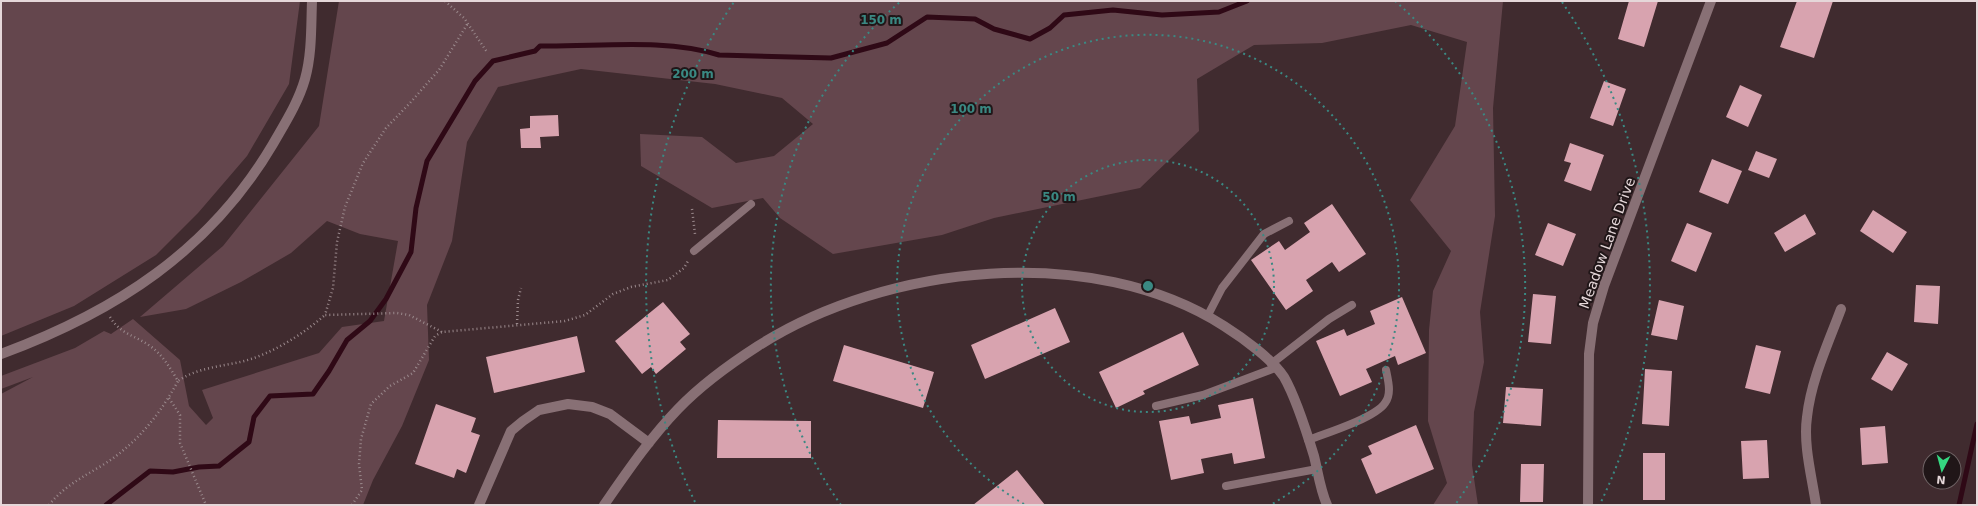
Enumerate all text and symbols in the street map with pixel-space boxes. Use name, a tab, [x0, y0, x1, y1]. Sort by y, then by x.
text: 150 m	[860, 13, 902, 27]
text: 200 m	[672, 67, 714, 81]
text: 100 m	[950, 102, 992, 116]
street label: Meadow Lane Drive	[1576, 175, 1638, 311]
text: 50 m	[1042, 190, 1076, 204]
centre of rings	[1141, 279, 1155, 293]
north arrow	[1922, 450, 1962, 490]
text: N	[1936, 473, 1946, 486]

